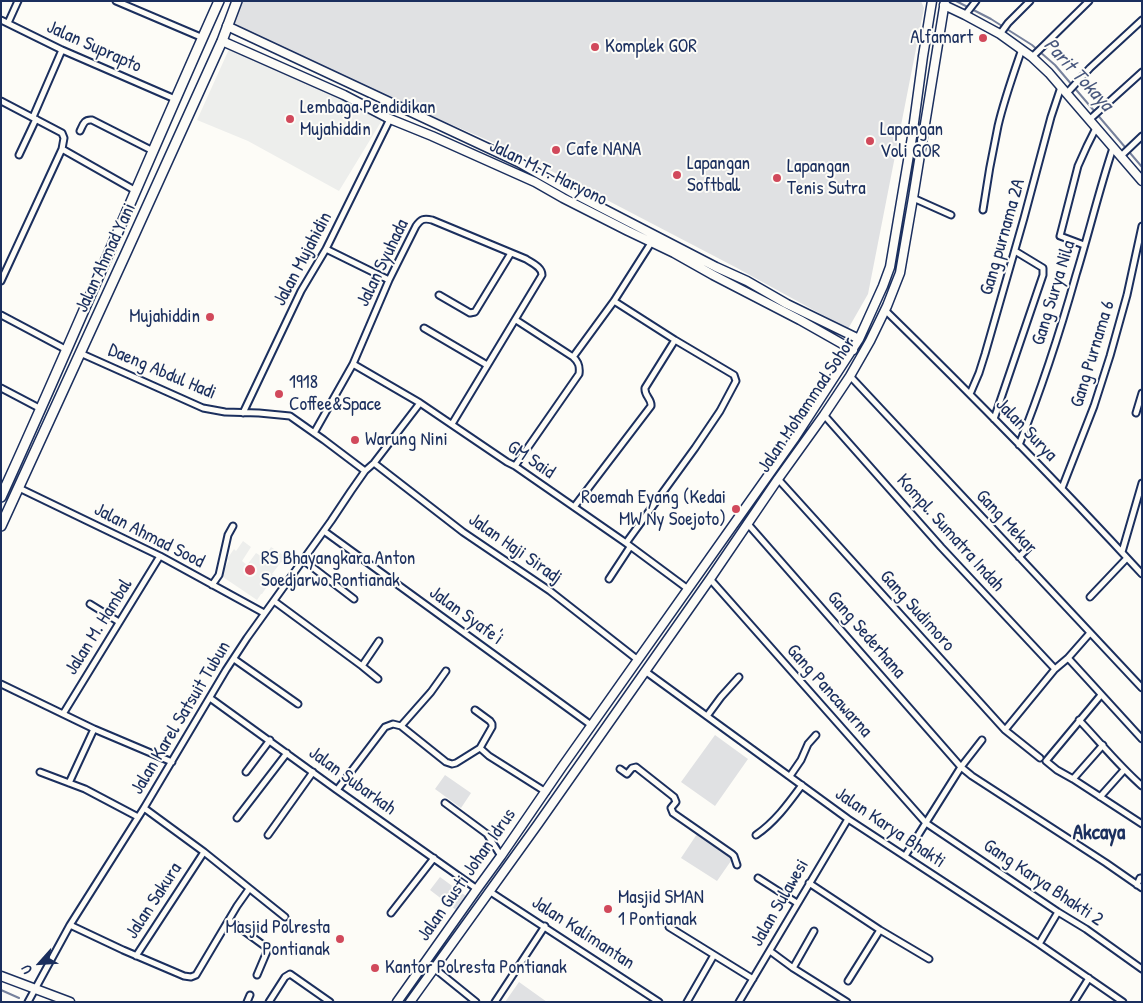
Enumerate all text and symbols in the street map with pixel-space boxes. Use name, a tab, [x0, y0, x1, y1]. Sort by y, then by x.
street label: Jalan Suprapto	[43, 16, 145, 78]
place label: Alfamart	[910, 27, 973, 49]
marker: Alfamart	[977, 32, 989, 44]
water label: Parit Tokaya	[1038, 34, 1118, 116]
place label: Komplek GOR	[605, 36, 697, 58]
marker: Komplek GOR	[589, 41, 601, 53]
place label: Lembaga Pendidikan Mujahiddin	[300, 97, 436, 141]
marker: Lembaga Pendidikan Mujahiddin	[284, 113, 296, 125]
place label: Lapangan Voli GOR	[880, 119, 943, 163]
street label: Jalan M.T. Haryono	[485, 135, 611, 211]
marker: Lapangan Voli GOR	[864, 135, 876, 147]
place label: Cafe NANA	[566, 139, 641, 161]
marker: Cafe NANA	[550, 144, 562, 156]
place label: Lapangan Softball	[687, 153, 750, 197]
place label: Lapangan Tenis Sutra	[787, 156, 866, 200]
marker: Lapangan Softball	[671, 169, 683, 181]
marker: Lapangan Tenis Sutra	[771, 172, 783, 184]
street label: Gang purnama 2A	[976, 176, 1030, 298]
street label: Jalan Ahmad Yani	[71, 200, 141, 316]
street label: Jalan Mujahidin	[269, 208, 337, 310]
street label: Jalan Syuhada	[352, 215, 414, 311]
street label: Gang Surya Nila	[1027, 238, 1081, 348]
street label: Gang Purnama 6	[1066, 298, 1120, 410]
place label: Mujahiddin	[129, 306, 200, 328]
marker: Mujahiddin	[204, 311, 216, 323]
street label: Jalan Mohammad Sohor	[753, 333, 861, 477]
street label: Daeng Abdul Hadi	[105, 339, 219, 405]
place label: 1918 Coffee&Space	[289, 372, 381, 416]
marker: 1918 Coffee&Space	[273, 388, 285, 400]
street label: Jalan Surya	[990, 394, 1062, 466]
place label: Warung Nini	[365, 429, 448, 451]
marker: Warung Nini	[349, 434, 361, 446]
street label: GM Said	[503, 436, 559, 484]
street label: Kompl. Sumatra Indah	[891, 469, 1009, 597]
street label: Gang Mekar	[971, 485, 1041, 559]
place label: Roemah Eyang (Kedai MW Ny Soejoto)	[581, 487, 726, 531]
street label: Jalan Ahmad Sood	[90, 498, 208, 574]
marker: Roemah Eyang (Kedai MW Ny Soejoto)	[730, 503, 742, 515]
street label: Jalan Haji Siradj	[464, 508, 566, 590]
place label: RS Bhayangkara Anton Soedjarwo Pontianak	[261, 548, 415, 592]
marker: RS Bhayangkara Anton Soedjarwo Pontianak	[243, 563, 257, 577]
street label: Gang Sudimoro	[875, 566, 959, 656]
street label: Jalan M. Hambal	[60, 575, 138, 679]
street label: Jalan Syafe'i	[425, 582, 507, 650]
street label: Gang Sederhana	[822, 587, 910, 683]
street label: Jalan Karel Satsuit Tubun	[126, 637, 236, 799]
street label: Gang Pancawarna	[781, 640, 877, 742]
street label: Jalan Subarkah	[304, 742, 400, 820]
street label: Jalan Karya Bhakti	[830, 783, 950, 873]
street label: Jalan Gusti Johan Idrus	[413, 804, 521, 946]
district label: Akcaya	[1073, 820, 1125, 846]
street label: Gang Karya Bhakti 2	[979, 835, 1107, 931]
street label: Jalan Sulawesi	[746, 855, 814, 951]
street label: Jalan Sakura	[121, 859, 187, 943]
place label: Masjid SMAN 1 Pontianak	[618, 887, 704, 931]
street label: Jalan Kalimantan	[527, 891, 639, 975]
marker: Masjid SMAN 1 Pontianak	[602, 903, 614, 915]
place label: Masjid Polresta Pontianak	[225, 917, 330, 961]
marker: Masjid Polresta Pontianak	[334, 933, 346, 945]
north arrow	[15, 938, 65, 988]
place label: Kantor Polresta Pontianak	[385, 957, 567, 979]
text: U	[16, 962, 36, 977]
marker: Kantor Polresta Pontianak	[369, 962, 381, 974]

